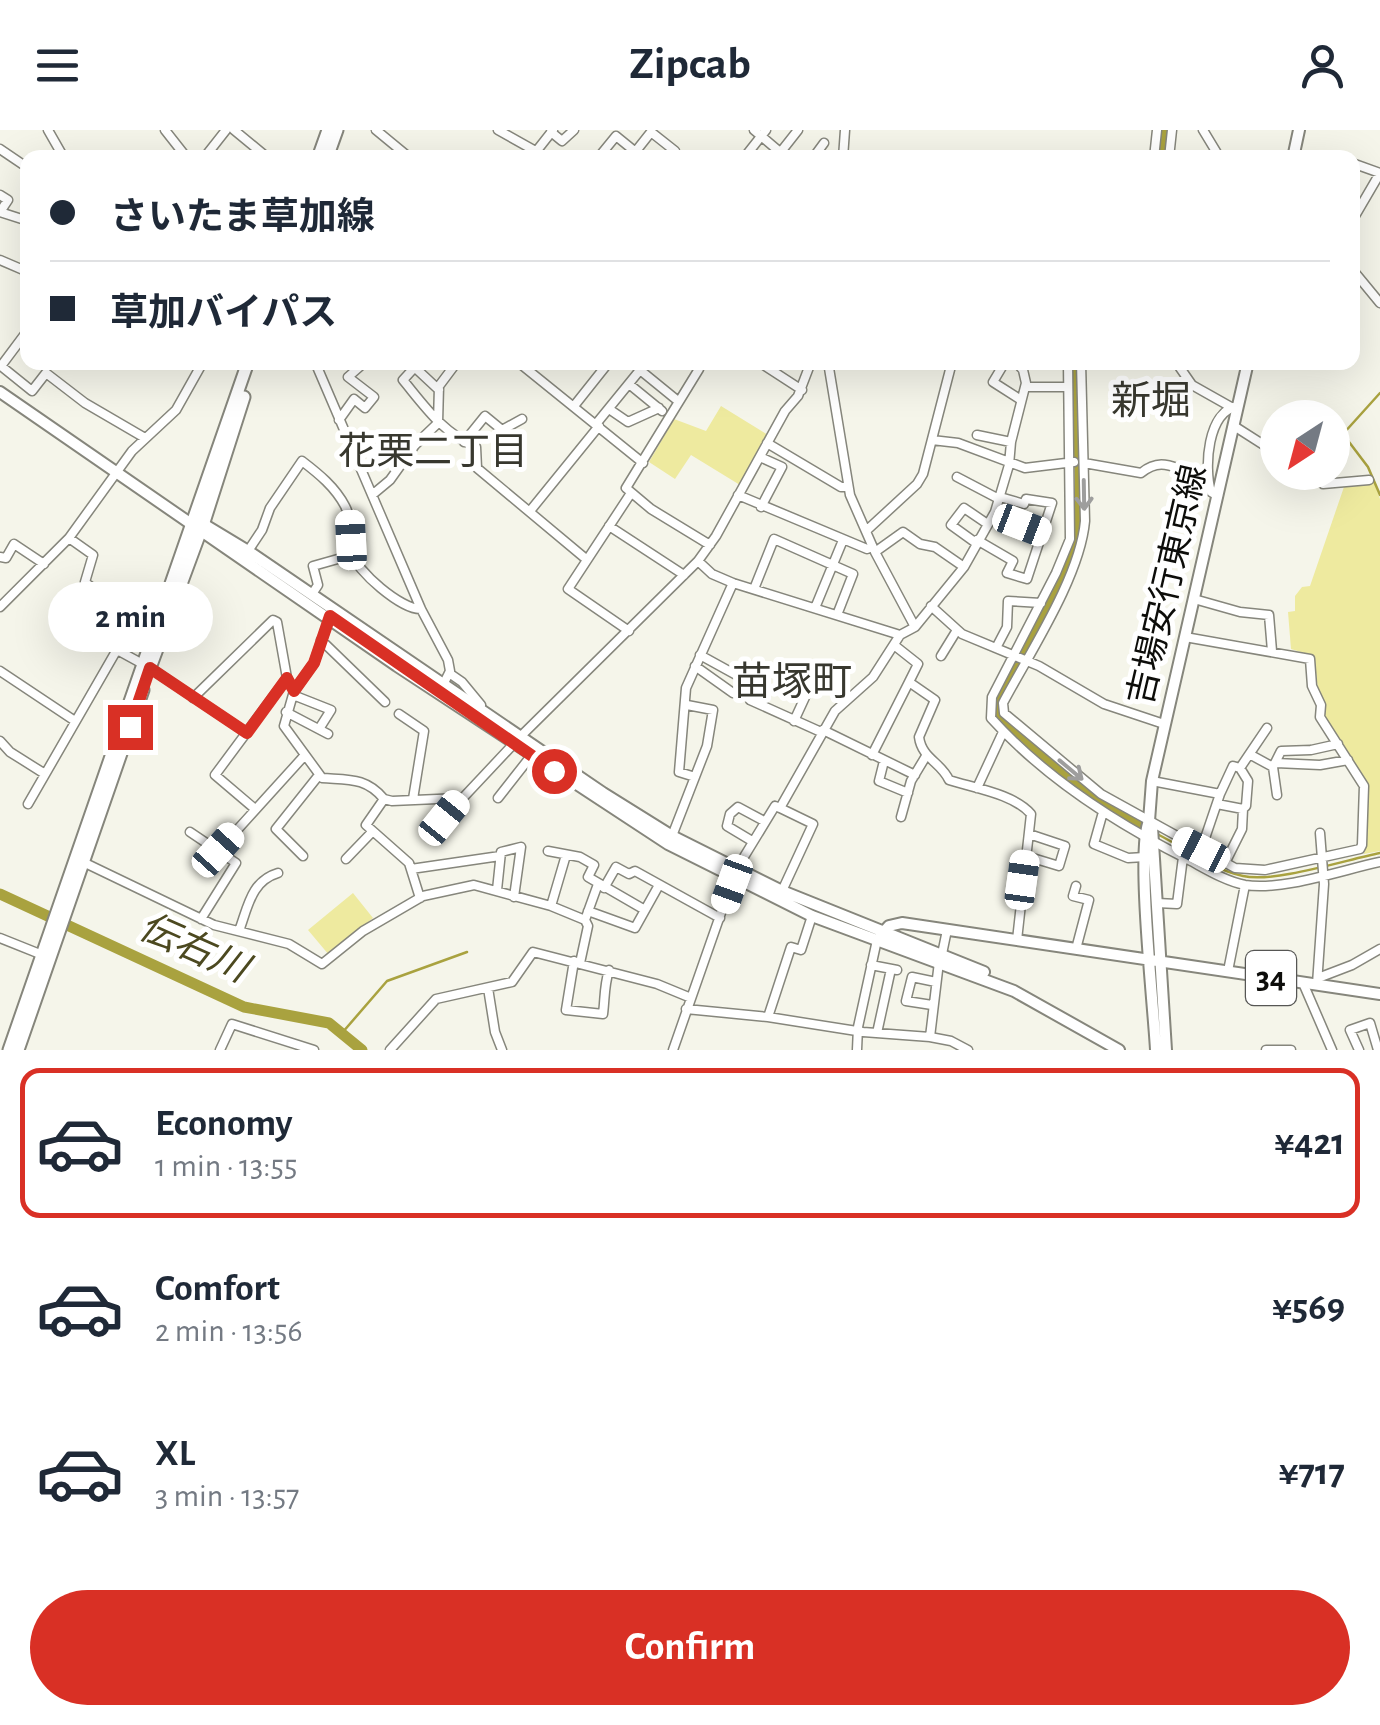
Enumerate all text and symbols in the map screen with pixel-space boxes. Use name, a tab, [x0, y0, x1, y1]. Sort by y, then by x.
icon: menu	[30, 38, 85, 93]
icon: person	[1295, 38, 1350, 93]
text: Zipcab	[629, 42, 751, 87]
text: さいたま草加線	[110, 199, 375, 237]
text: 草加バイパス	[110, 295, 337, 333]
district label: 新堀	[1111, 380, 1191, 422]
north arrow	[1260, 400, 1350, 490]
map controls	[1260, 400, 1350, 490]
district label: 花栗二丁目	[338, 431, 528, 472]
street label: 吉場安行東京線	[1121, 461, 1213, 708]
one-way arrow	[1075, 478, 1094, 510]
car	[989, 500, 1055, 550]
car	[334, 509, 368, 571]
callout: 2 min	[48, 582, 212, 652]
text: 2 min	[95, 601, 166, 633]
district label: 苗塚町	[732, 661, 852, 703]
route end	[108, 705, 153, 750]
route start	[532, 749, 577, 794]
one-way arrow	[1057, 759, 1083, 781]
car	[413, 785, 475, 851]
car	[187, 818, 249, 882]
car	[1167, 823, 1235, 877]
car	[1003, 848, 1041, 912]
car	[708, 851, 756, 917]
water label: 伝右川	[133, 907, 257, 991]
road number: 34	[1246, 951, 1296, 1005]
icon: car	[35, 1098, 125, 1188]
text: Economy	[155, 1105, 293, 1143]
text: ¥421	[1274, 1124, 1345, 1162]
text: 1 min · 13:55	[155, 1150, 297, 1182]
icon: car	[35, 1263, 125, 1353]
text: Comfort	[155, 1270, 280, 1308]
text: ¥569	[1272, 1289, 1345, 1327]
text: 2 min · 13:56	[155, 1315, 303, 1347]
icon: car	[35, 1428, 125, 1518]
text: XL	[155, 1435, 195, 1473]
text: ¥717	[1278, 1454, 1345, 1492]
text: 3 min · 13:57	[155, 1480, 299, 1512]
button: Confirm	[30, 1590, 1350, 1705]

